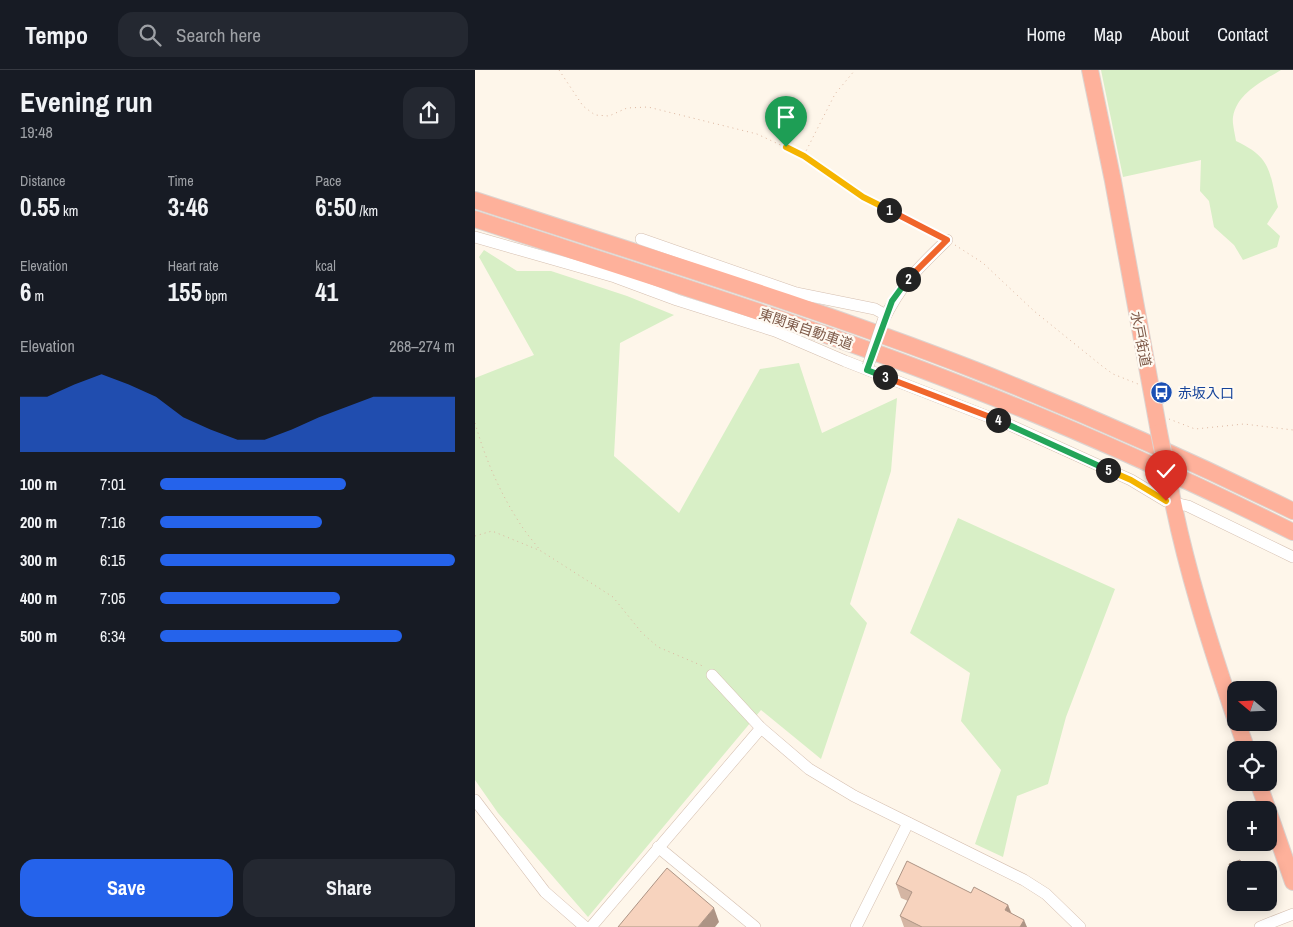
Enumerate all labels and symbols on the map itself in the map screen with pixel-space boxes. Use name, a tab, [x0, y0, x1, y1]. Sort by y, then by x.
pin	[765, 96, 807, 147]
pin: 1	[877, 198, 901, 222]
pin: 2	[895, 266, 921, 292]
street label: 東関東自動車道	[757, 305, 855, 353]
street label: 水戸街道	[1127, 310, 1155, 368]
pin: 3	[873, 364, 897, 390]
bus stop icon: 赤坂入口	[1150, 381, 1174, 405]
place label: 赤坂入口	[1178, 384, 1234, 402]
pin: 4	[985, 408, 1011, 432]
pin	[1145, 450, 1187, 501]
pin: 5	[1095, 458, 1121, 482]
north arrow	[1227, 681, 1277, 731]

